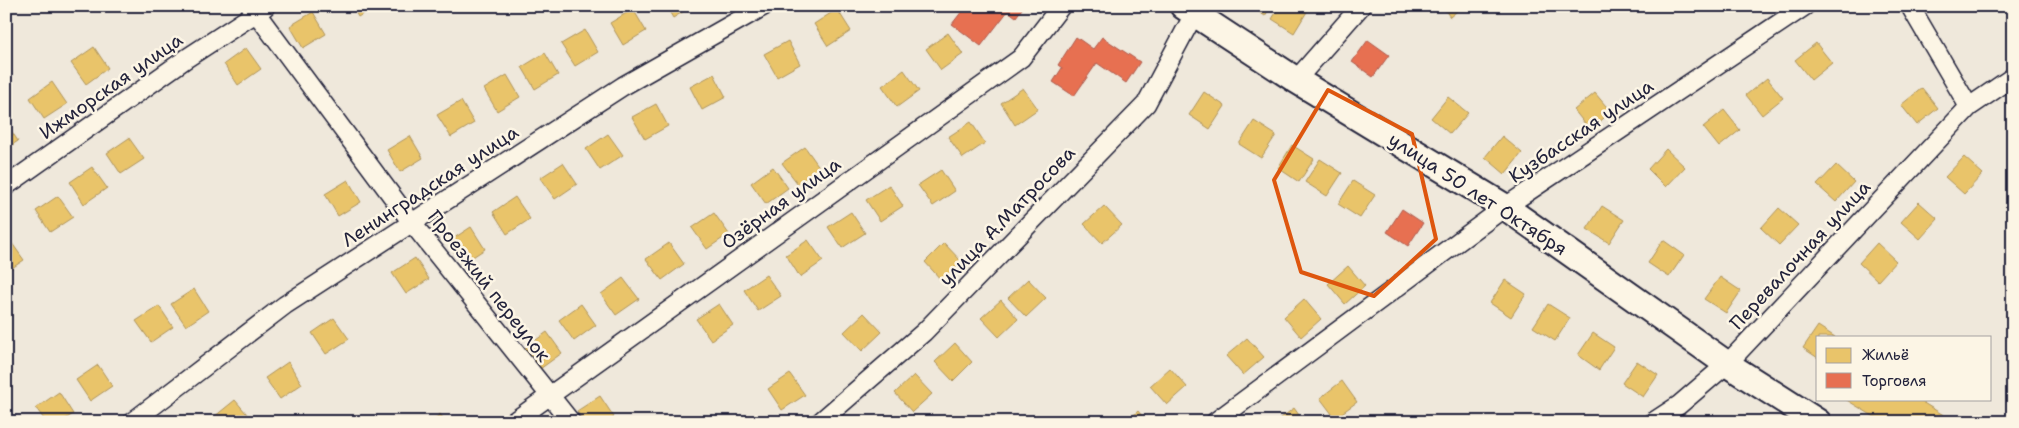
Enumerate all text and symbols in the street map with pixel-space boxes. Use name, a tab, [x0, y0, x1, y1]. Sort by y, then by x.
street label: Ижморская улица	[34, 27, 188, 145]
street label: Кузбасская улица	[1504, 73, 1658, 189]
street label: Ленинградская улица	[337, 119, 523, 253]
street label: улица 50 лет Октября	[1384, 127, 1572, 261]
street label: улица А.Матросова	[934, 140, 1081, 291]
street label: Озёрная улица	[716, 151, 846, 255]
street label: Перевалочная улица	[1724, 175, 1876, 335]
street label: Проезжий переулок	[422, 205, 556, 367]
legend	[1816, 336, 1992, 400]
text: Жильё	[1862, 345, 1909, 365]
text: Торговля	[1862, 371, 1927, 391]

